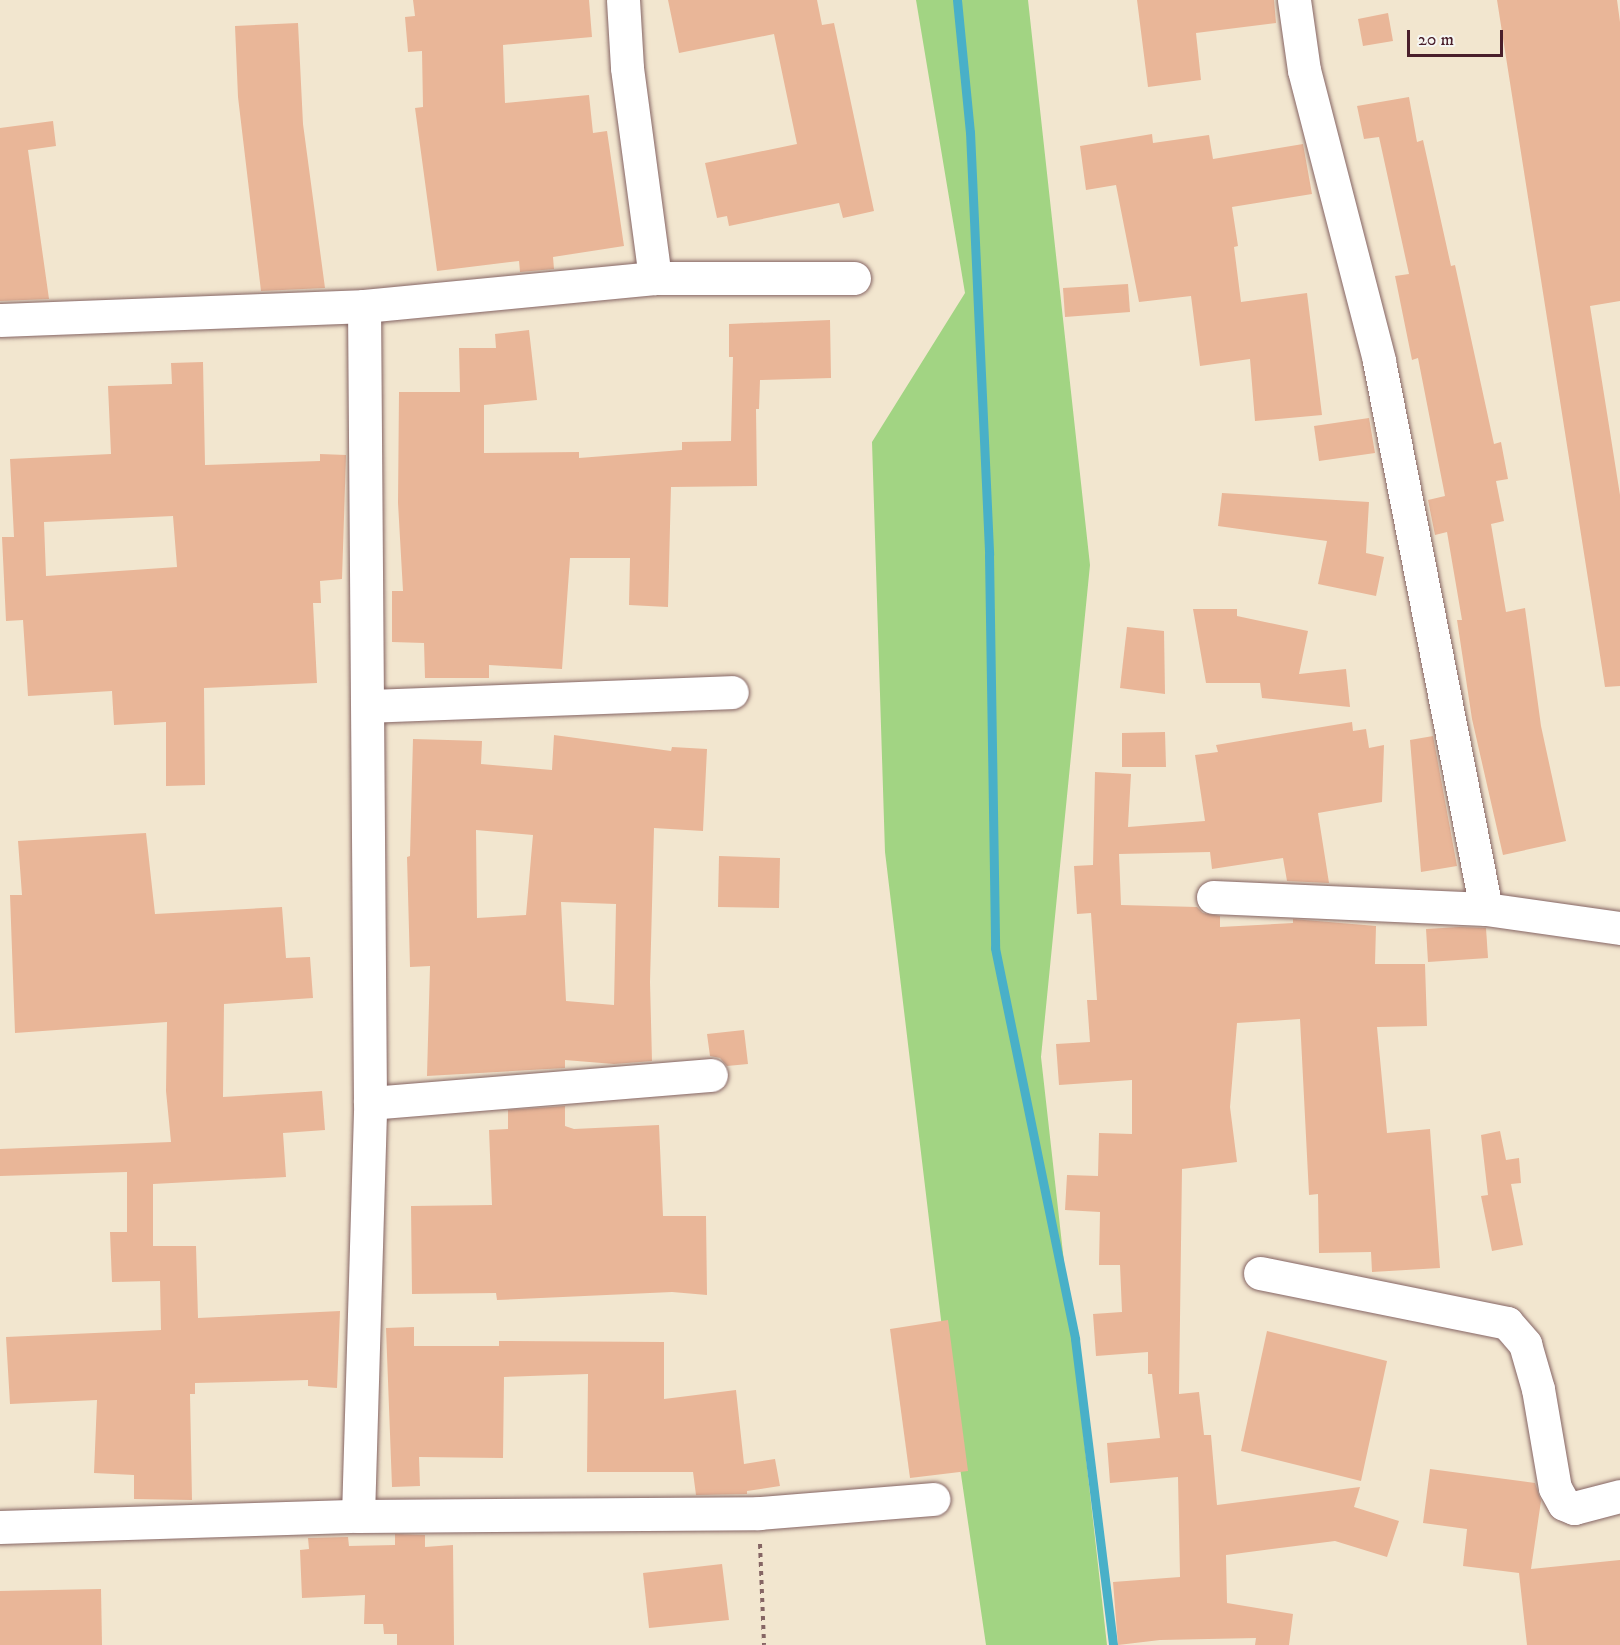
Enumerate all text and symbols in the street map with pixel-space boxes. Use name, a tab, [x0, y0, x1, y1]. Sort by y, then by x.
scale bar	[1410, 18, 1506, 56]
text: 20 m	[1418, 29, 1454, 51]

